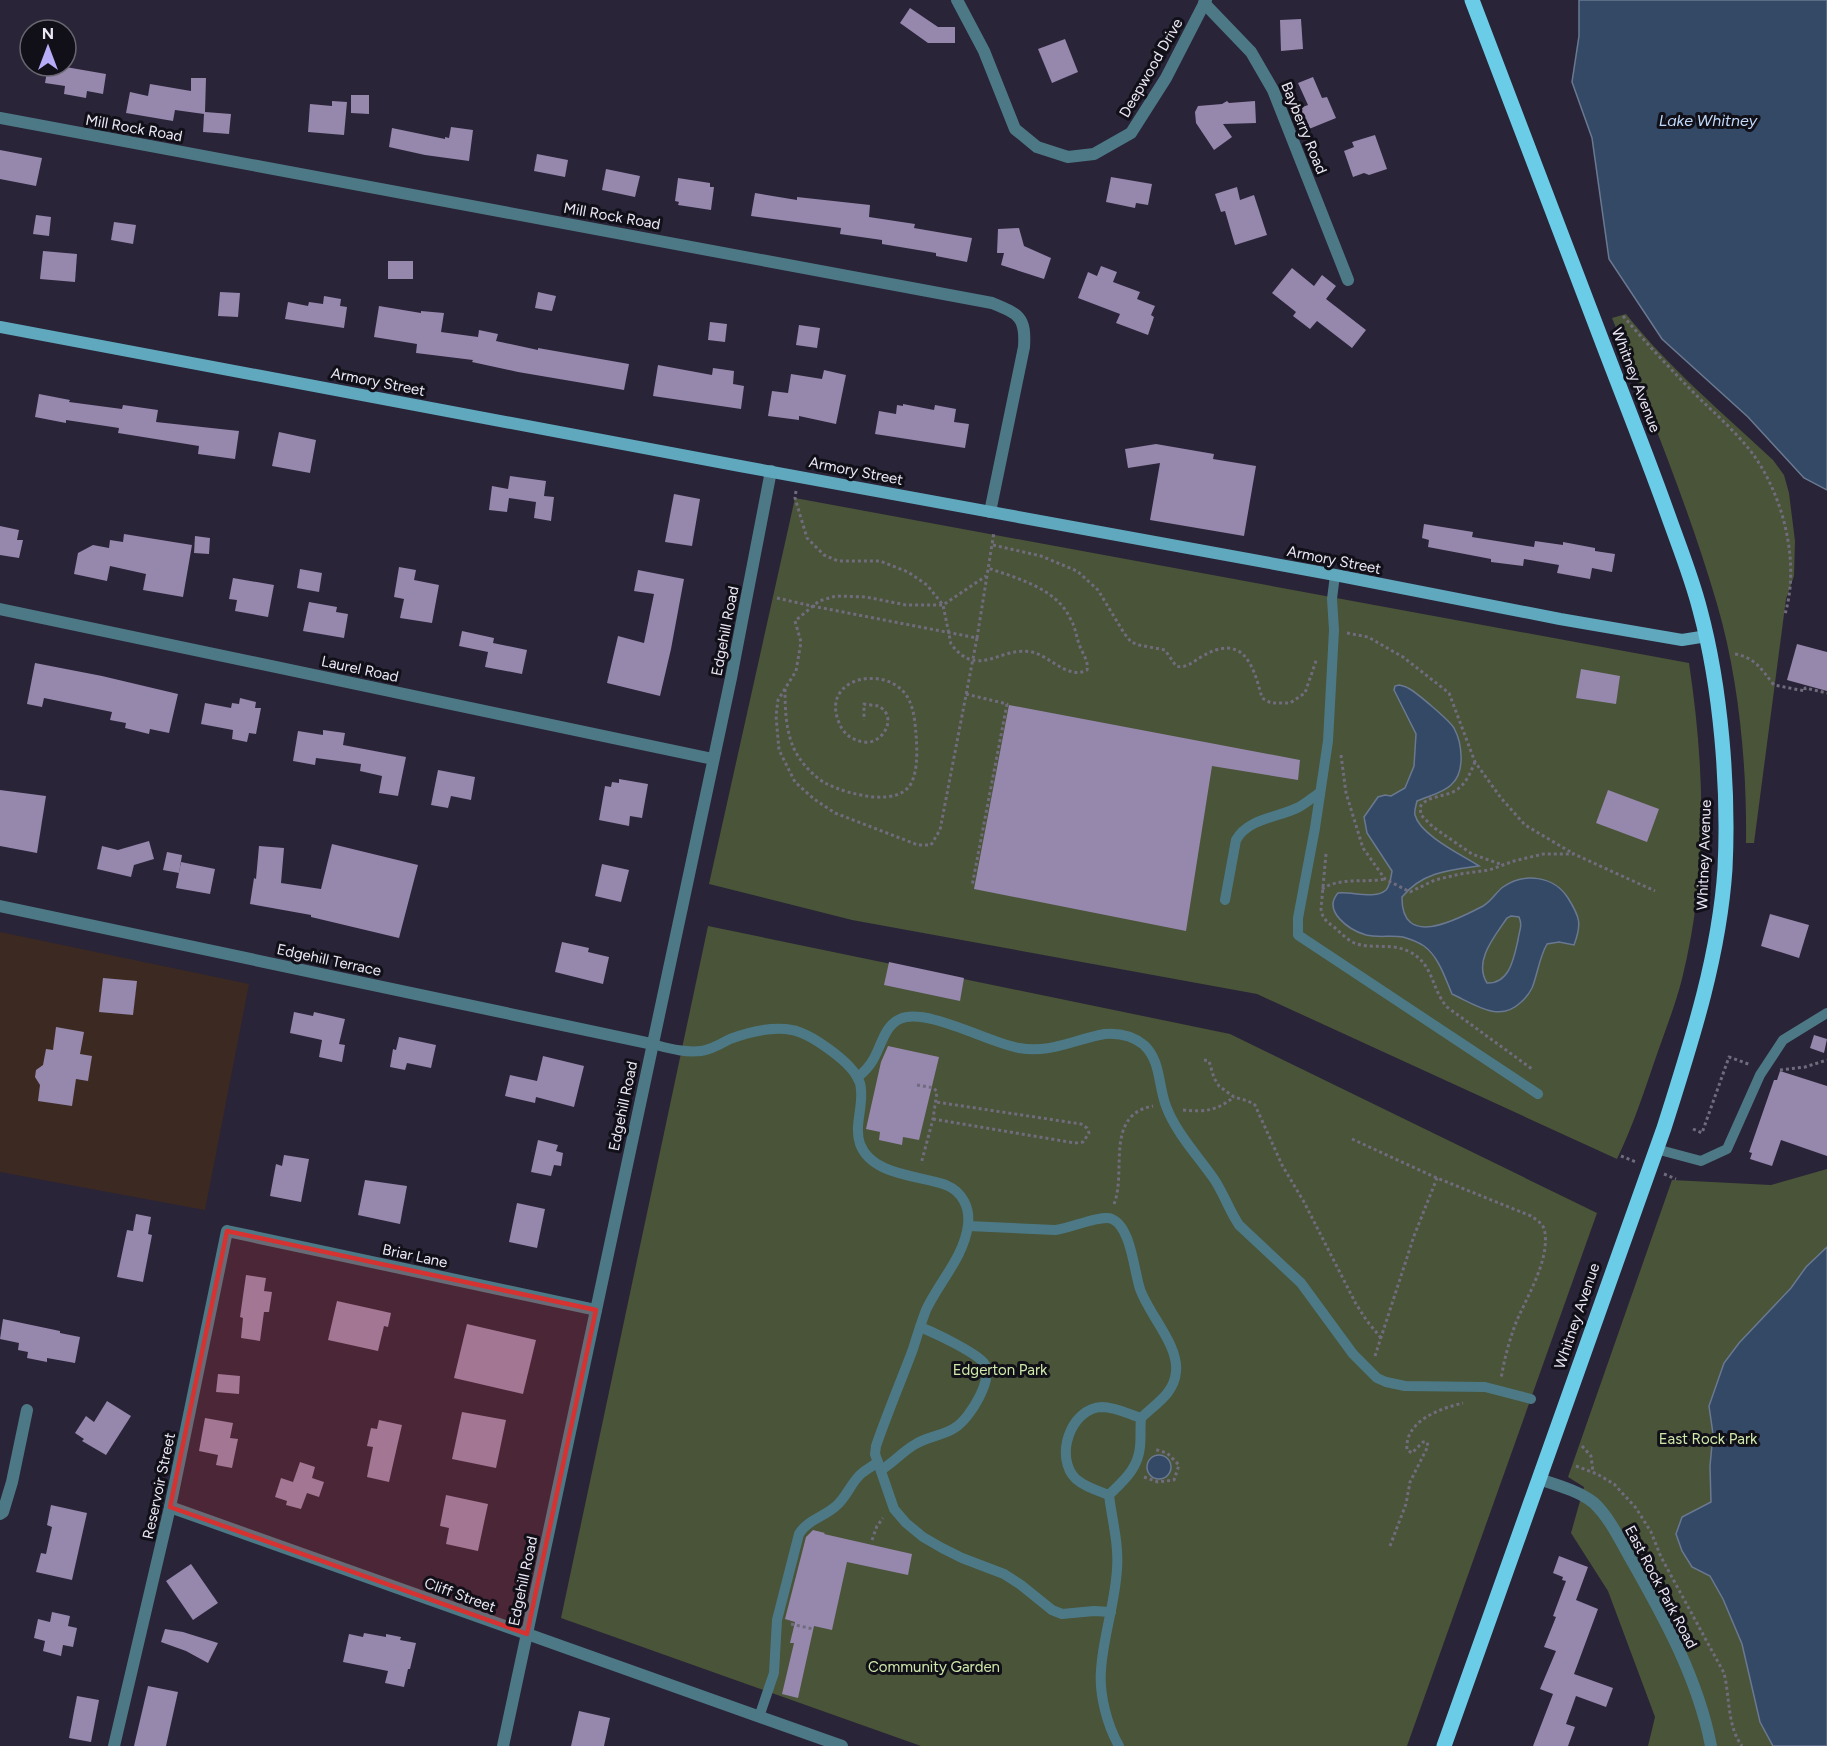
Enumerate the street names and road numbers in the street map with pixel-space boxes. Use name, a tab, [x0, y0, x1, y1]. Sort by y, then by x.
street label: Deepwood Drive	[1115, 15, 1187, 121]
street label: Bayberry Road	[1277, 79, 1331, 177]
street label: Mill Rock Road	[84, 111, 184, 145]
street label: Mill Rock Road	[562, 199, 662, 233]
street label: Whitney Avenue	[1608, 325, 1664, 435]
street label: Armory Street	[329, 364, 427, 400]
street label: Armory Street	[807, 453, 905, 489]
street label: Armory Street	[1285, 542, 1383, 578]
street label: Edgehill Road	[707, 584, 743, 678]
street label: Laurel Road	[320, 652, 400, 686]
street label: Whitney Avenue	[1693, 799, 1715, 911]
street label: Edgehill Terrace	[275, 940, 383, 980]
street label: Edgehill Road	[605, 1059, 641, 1153]
street label: Briar Lane	[381, 1240, 449, 1272]
street label: Whitney Avenue	[1550, 1261, 1604, 1371]
street label: Reservoir Street	[139, 1431, 179, 1541]
street label: East Rock Park Road	[1621, 1522, 1701, 1652]
street label: Edgehill Road	[505, 1534, 541, 1628]
street label: Cliff Street	[422, 1574, 498, 1616]

